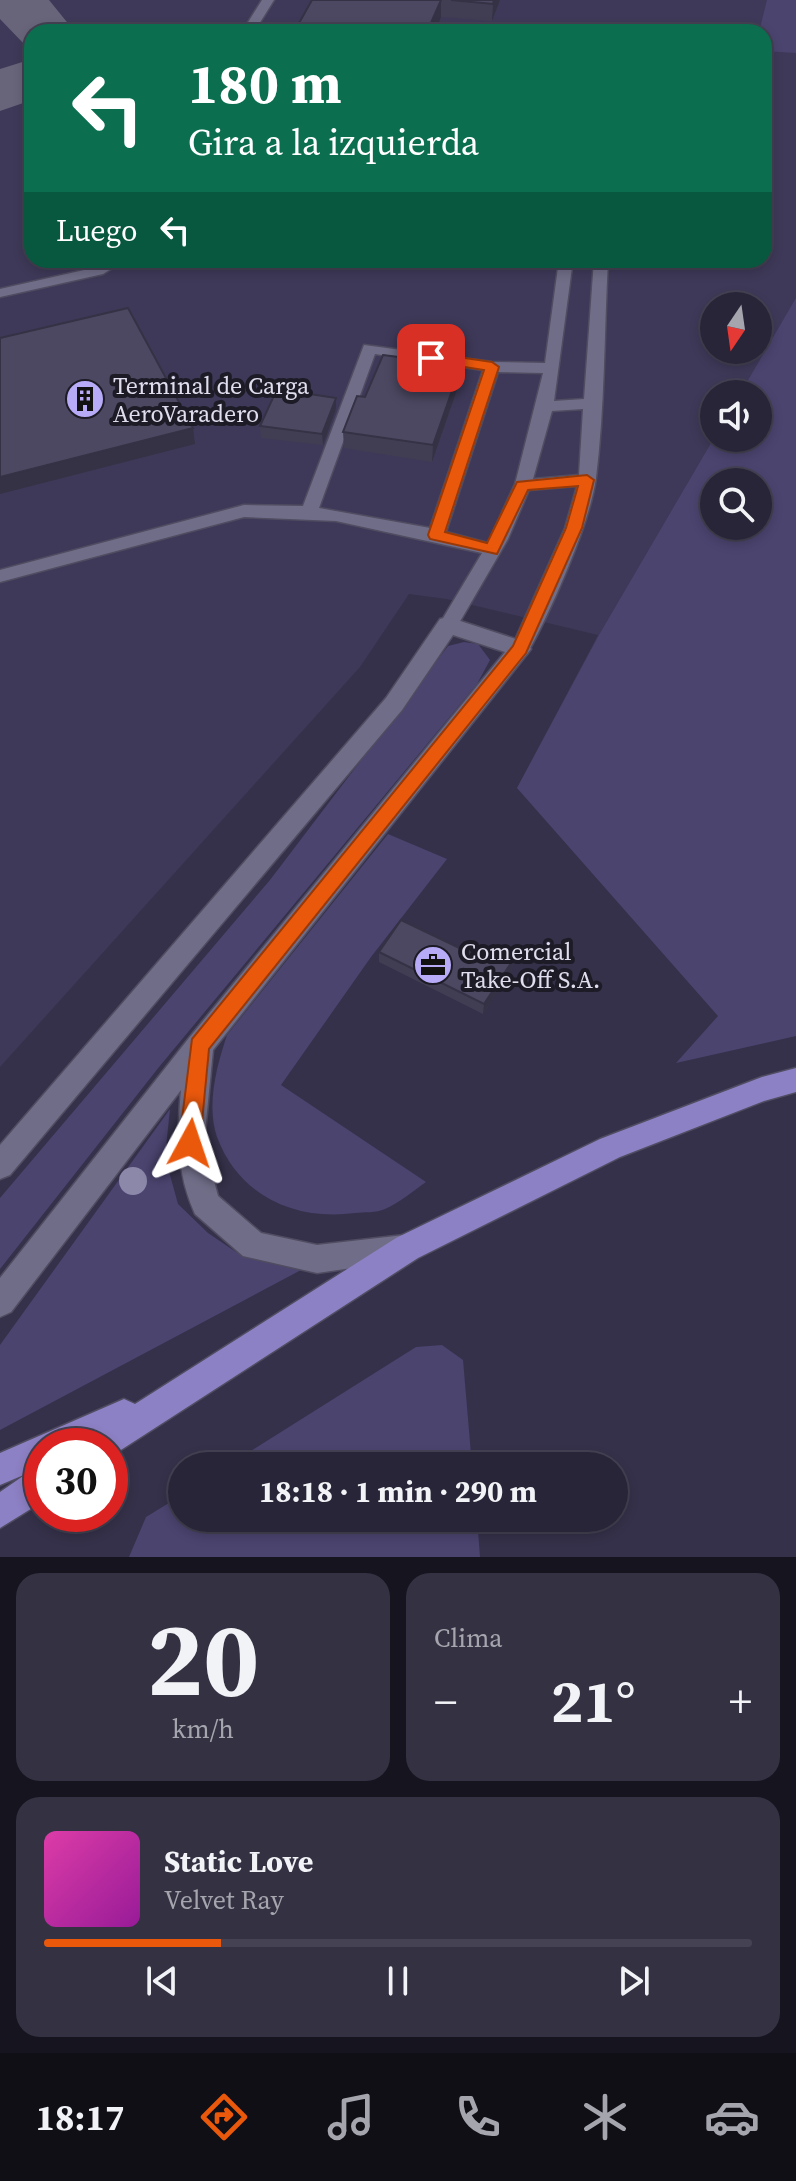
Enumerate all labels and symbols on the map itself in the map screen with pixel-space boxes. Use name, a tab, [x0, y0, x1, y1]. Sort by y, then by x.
north arrow	[700, 292, 772, 364]
pin	[397, 324, 465, 392]
place label: Terminal de Carga AeroVaradero	[113, 369, 310, 430]
building icon: Terminal de Carga AeroVaradero	[64, 378, 106, 420]
place label: Comercial Take-Off S.A.	[461, 935, 600, 996]
office icon: Comercial Take-Off S.A.	[412, 944, 454, 986]
position arrow	[148, 1101, 232, 1185]
speed limit sign: 30	[24, 1428, 128, 1532]

